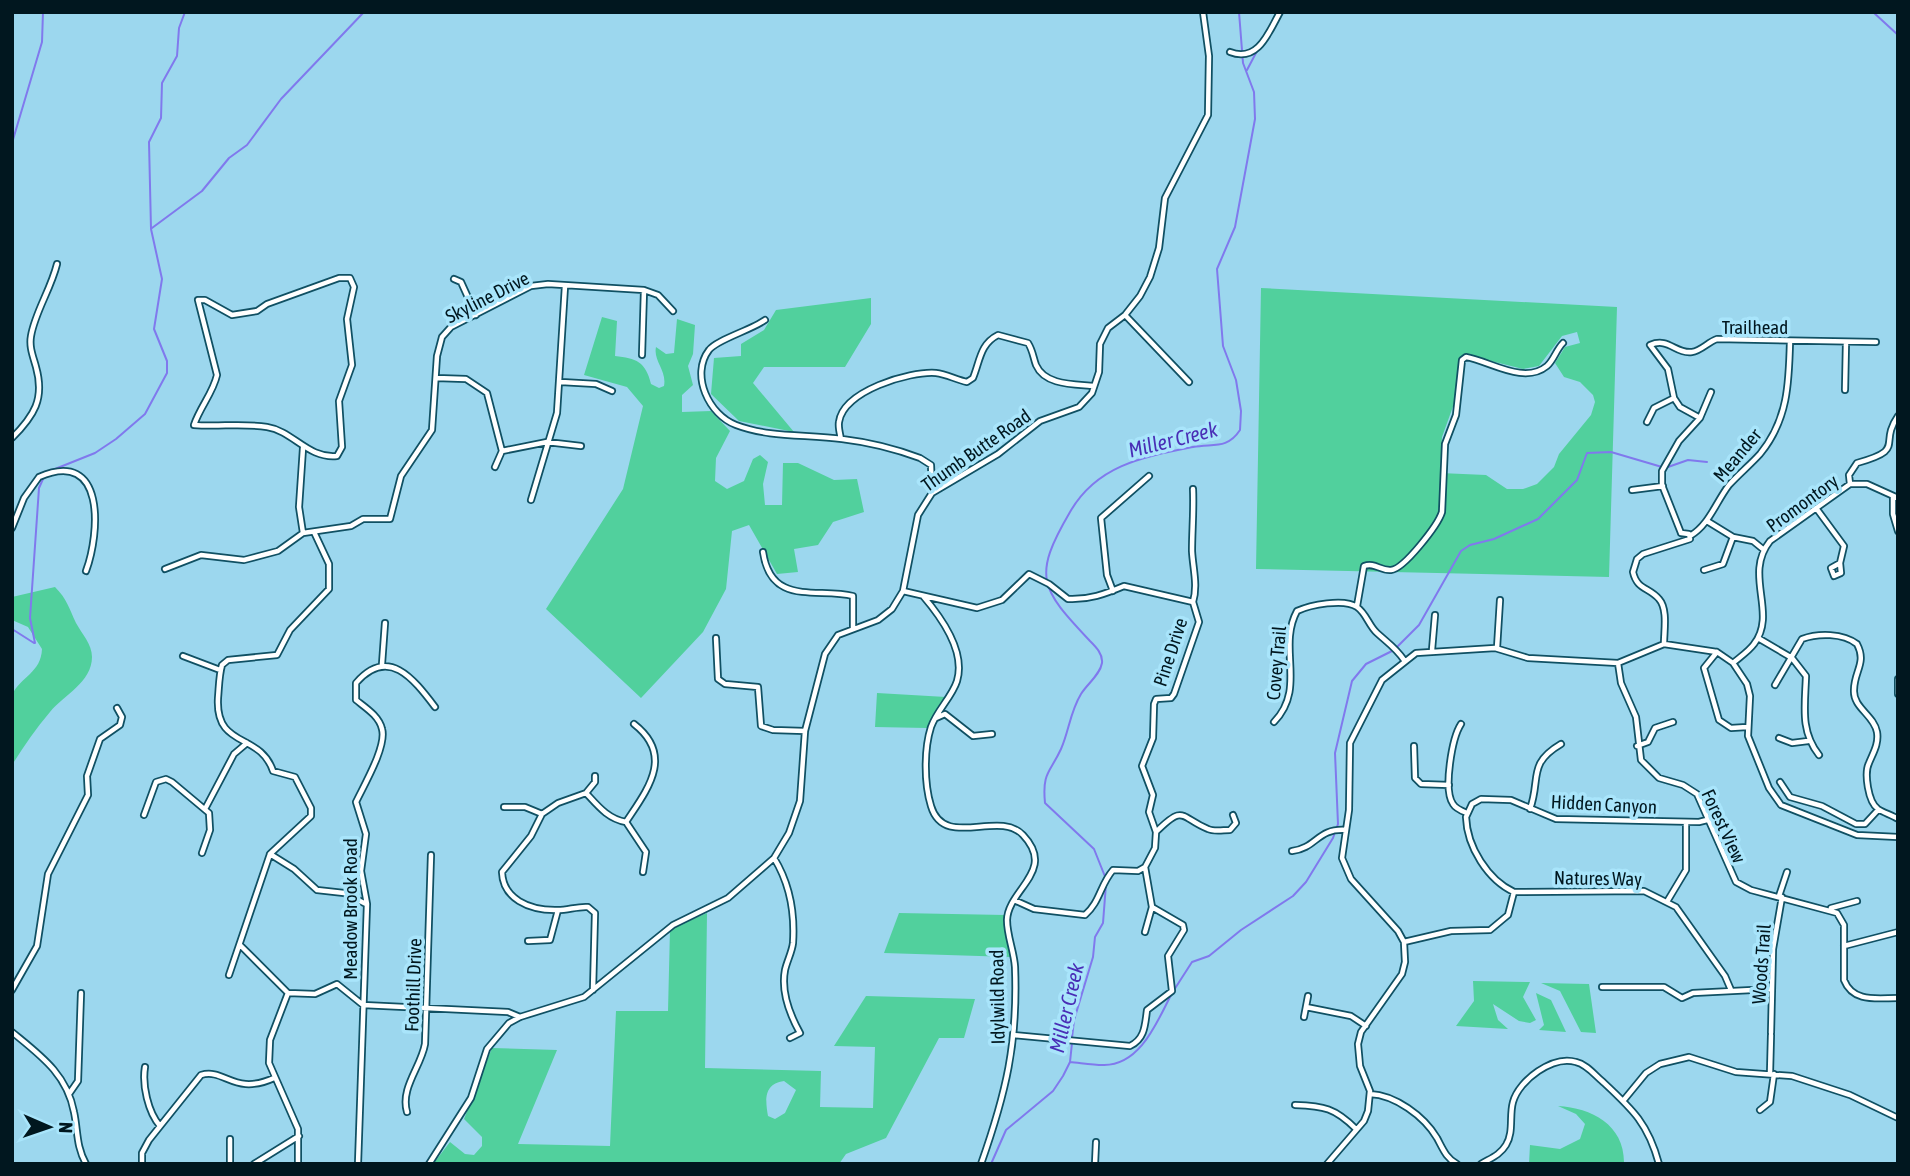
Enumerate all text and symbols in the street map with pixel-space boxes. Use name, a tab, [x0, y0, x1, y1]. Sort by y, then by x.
street label: Skyline Drive	[442, 267, 532, 327]
street label: Trailhead	[1722, 316, 1788, 338]
street label: Thumb Butte Road	[917, 404, 1035, 496]
water label: Miller Creek	[1126, 416, 1221, 462]
street label: Meander	[1708, 424, 1766, 486]
street label: Promontory	[1762, 470, 1842, 536]
street label: Pine Drive	[1149, 615, 1191, 689]
street label: Covey Trail	[1262, 625, 1290, 701]
street label: Forest View	[1697, 786, 1751, 867]
street label: Hidden Canyon	[1550, 790, 1658, 818]
street label: Meadow Brook Road	[339, 838, 361, 980]
street label: Natures Way	[1554, 866, 1642, 890]
street label: Woods Trail	[1747, 923, 1775, 1005]
street label: Foothill Drive	[400, 938, 426, 1032]
street label: Idylwild Road	[985, 949, 1009, 1045]
water label: Miller Creek	[1044, 960, 1088, 1055]
north arrow	[14, 1092, 84, 1162]
text: N	[55, 1122, 77, 1134]

